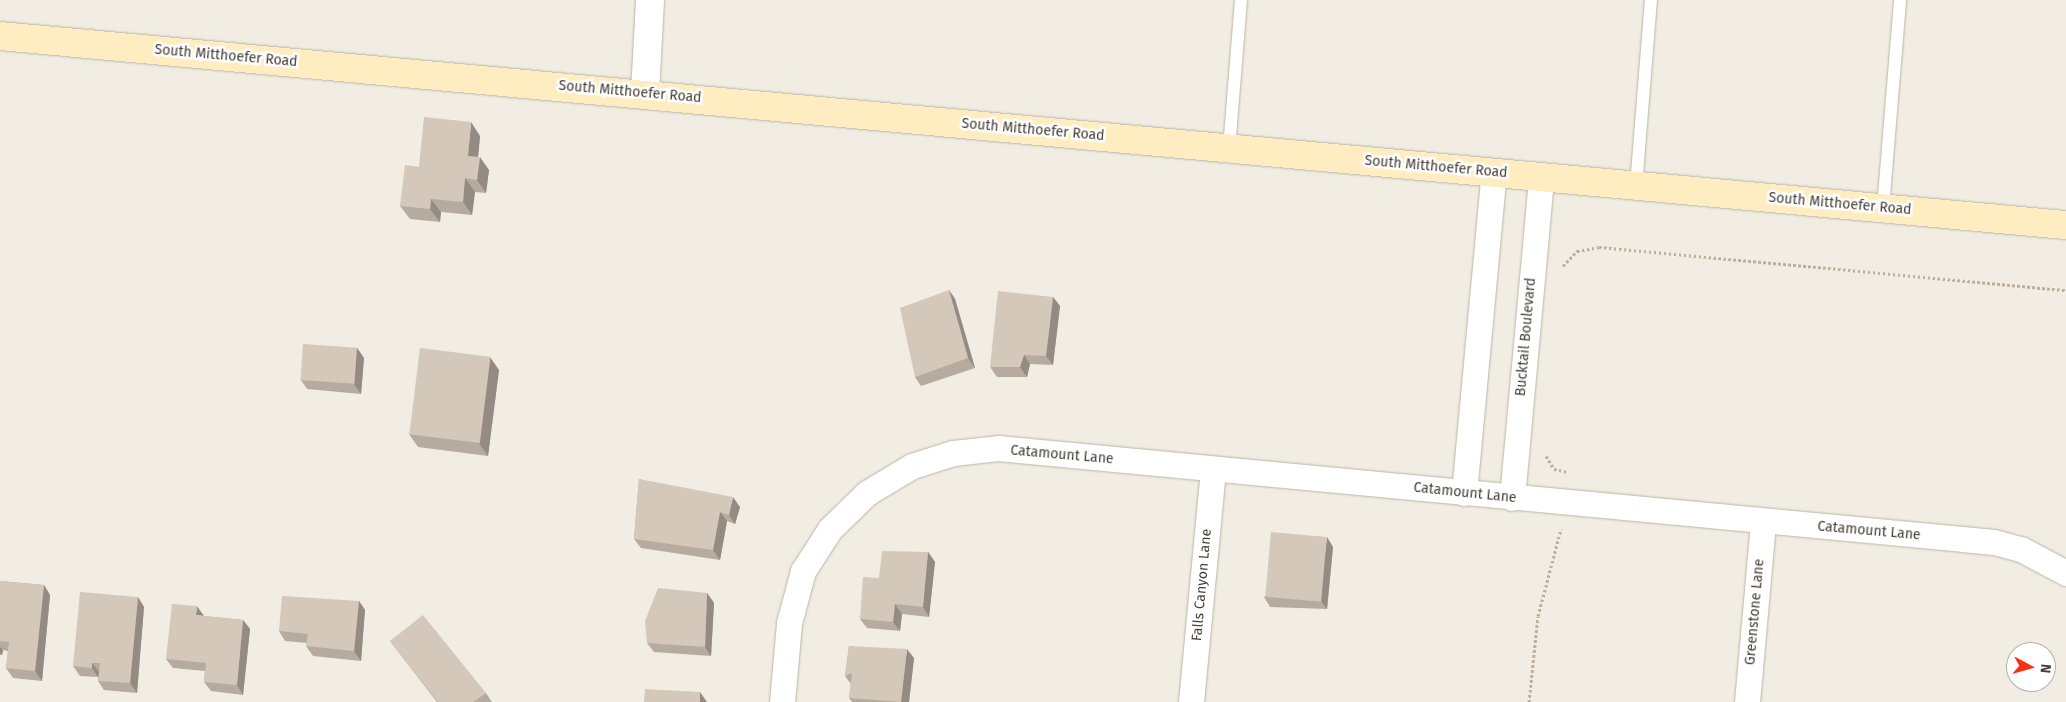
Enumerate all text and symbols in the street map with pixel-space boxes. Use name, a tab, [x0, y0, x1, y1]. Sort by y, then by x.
street label: South Mitthoefer Road	[154, 41, 298, 71]
street label: South Mitthoefer Road	[558, 77, 702, 107]
street label: South Mitthoefer Road	[961, 115, 1105, 145]
street label: South Mitthoefer Road	[1364, 152, 1508, 182]
street label: South Mitthoefer Road	[1768, 189, 1912, 219]
street label: Bucktail Boulevard	[1512, 277, 1540, 397]
street label: Catamount Lane	[1010, 442, 1114, 468]
street label: Catamount Lane	[1413, 479, 1517, 507]
street label: Catamount Lane	[1817, 518, 1921, 544]
street label: Falls Canyon Lane	[1189, 528, 1215, 642]
street label: Greenstone Lane	[1742, 558, 1768, 666]
north arrow	[2006, 642, 2056, 692]
text: N	[2036, 663, 2054, 674]

